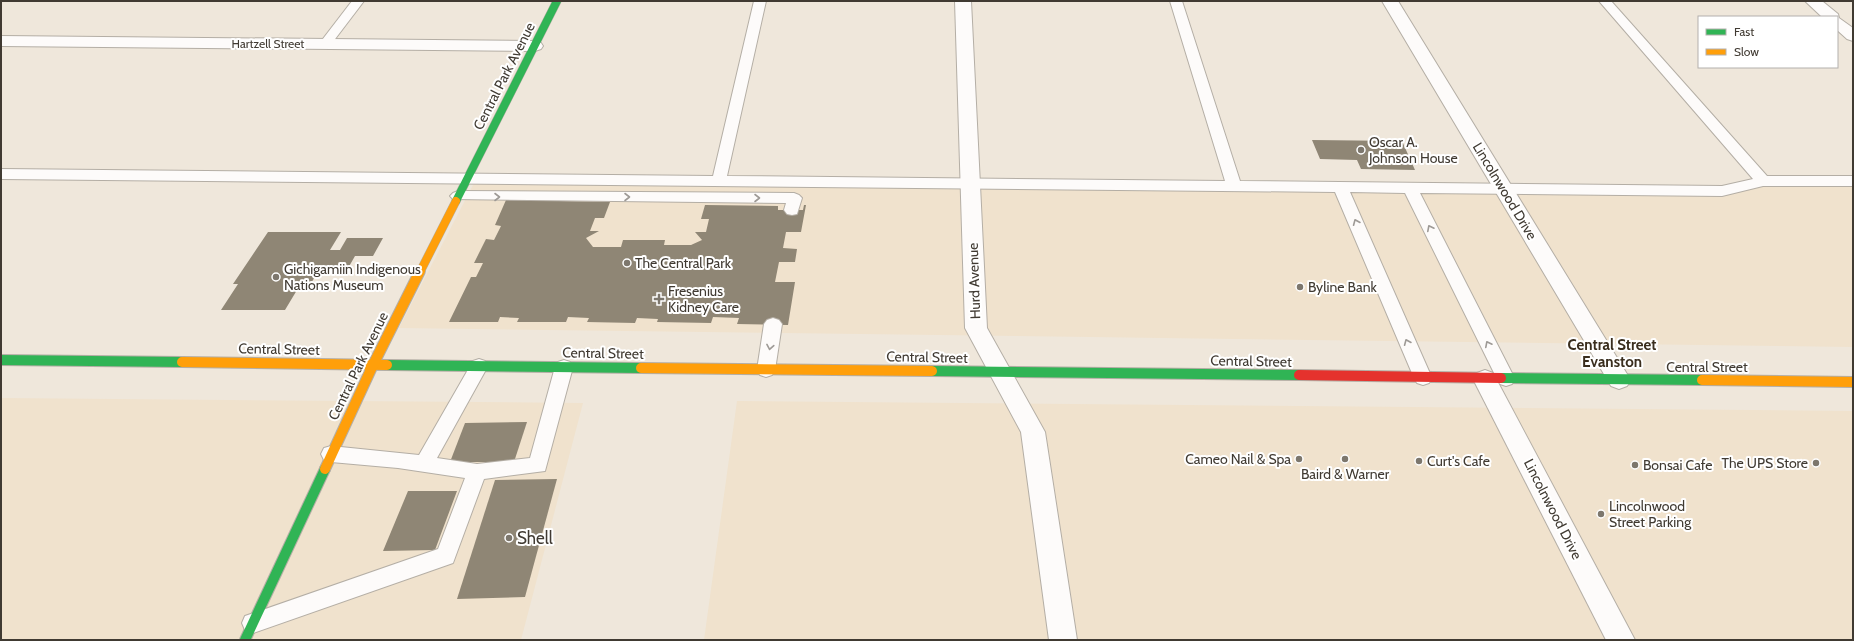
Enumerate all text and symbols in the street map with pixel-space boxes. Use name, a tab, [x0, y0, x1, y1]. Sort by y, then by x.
legend	[1698, 16, 1838, 68]
street label: Central Park Avenue	[469, 19, 539, 133]
text: Fast	[1734, 24, 1754, 39]
street label: Hartzell Street	[232, 36, 304, 51]
text: Slow	[1734, 44, 1759, 59]
place label: Oscar A. Johnson House	[1368, 133, 1458, 167]
street label: Lincolnwood Drive	[1469, 139, 1541, 243]
marker: Oscar A. Johnson House	[1356, 145, 1366, 155]
one-way arrow	[494, 193, 500, 201]
one-way arrow	[624, 193, 630, 201]
one-way arrow	[754, 194, 760, 202]
one-way arrow	[1353, 219, 1361, 227]
one-way arrow	[1427, 225, 1435, 232]
street label: Hurd Avenue	[964, 242, 984, 320]
place label: The Central Park	[635, 254, 732, 272]
marker: The Central Park	[622, 258, 632, 268]
place label: Gichigamiin Indigenous Nations Museum	[284, 260, 421, 294]
marker: Gichigamiin Indigenous Nations Museum	[271, 272, 281, 282]
place label: Byline Bank	[1308, 278, 1377, 296]
place label: Fresenius Kidney Care	[668, 282, 739, 316]
marker: Byline Bank	[1295, 282, 1305, 292]
marker: Fresenius Kidney Care	[653, 293, 665, 305]
street label: Central Park Avenue	[324, 309, 392, 423]
district label: Central Street Evanston	[1568, 336, 1656, 371]
one-way arrow	[1404, 338, 1412, 346]
street label: Central Street	[238, 339, 320, 359]
one-way arrow	[1486, 341, 1493, 348]
street label: Central Street	[562, 343, 644, 363]
one-way arrow	[766, 344, 774, 350]
street label: Central Street	[886, 347, 968, 367]
street label: Central Street	[1210, 351, 1292, 371]
street label: Central Street	[1666, 358, 1748, 376]
place label: Cameo Nail & Spa	[1185, 450, 1291, 468]
place label: Curt's Cafe	[1427, 452, 1490, 470]
marker: Cameo Nail & Spa	[1294, 454, 1304, 464]
marker: Baird & Warner	[1340, 454, 1350, 464]
place label: The UPS Store	[1722, 454, 1808, 472]
marker: Curt's Cafe	[1414, 456, 1424, 466]
street label: Lincolnwood Drive	[1520, 456, 1586, 562]
place label: Bonsai Cafe	[1643, 456, 1712, 474]
marker: The UPS Store	[1811, 458, 1821, 468]
marker: Bonsai Cafe	[1630, 460, 1640, 470]
place label: Baird & Warner	[1301, 465, 1390, 483]
place label: Lincolnwood Street Parking	[1609, 497, 1692, 531]
marker: Lincolnwood Street Parking	[1596, 509, 1606, 519]
place label: Shell	[517, 528, 553, 548]
marker: Shell	[504, 533, 514, 543]

